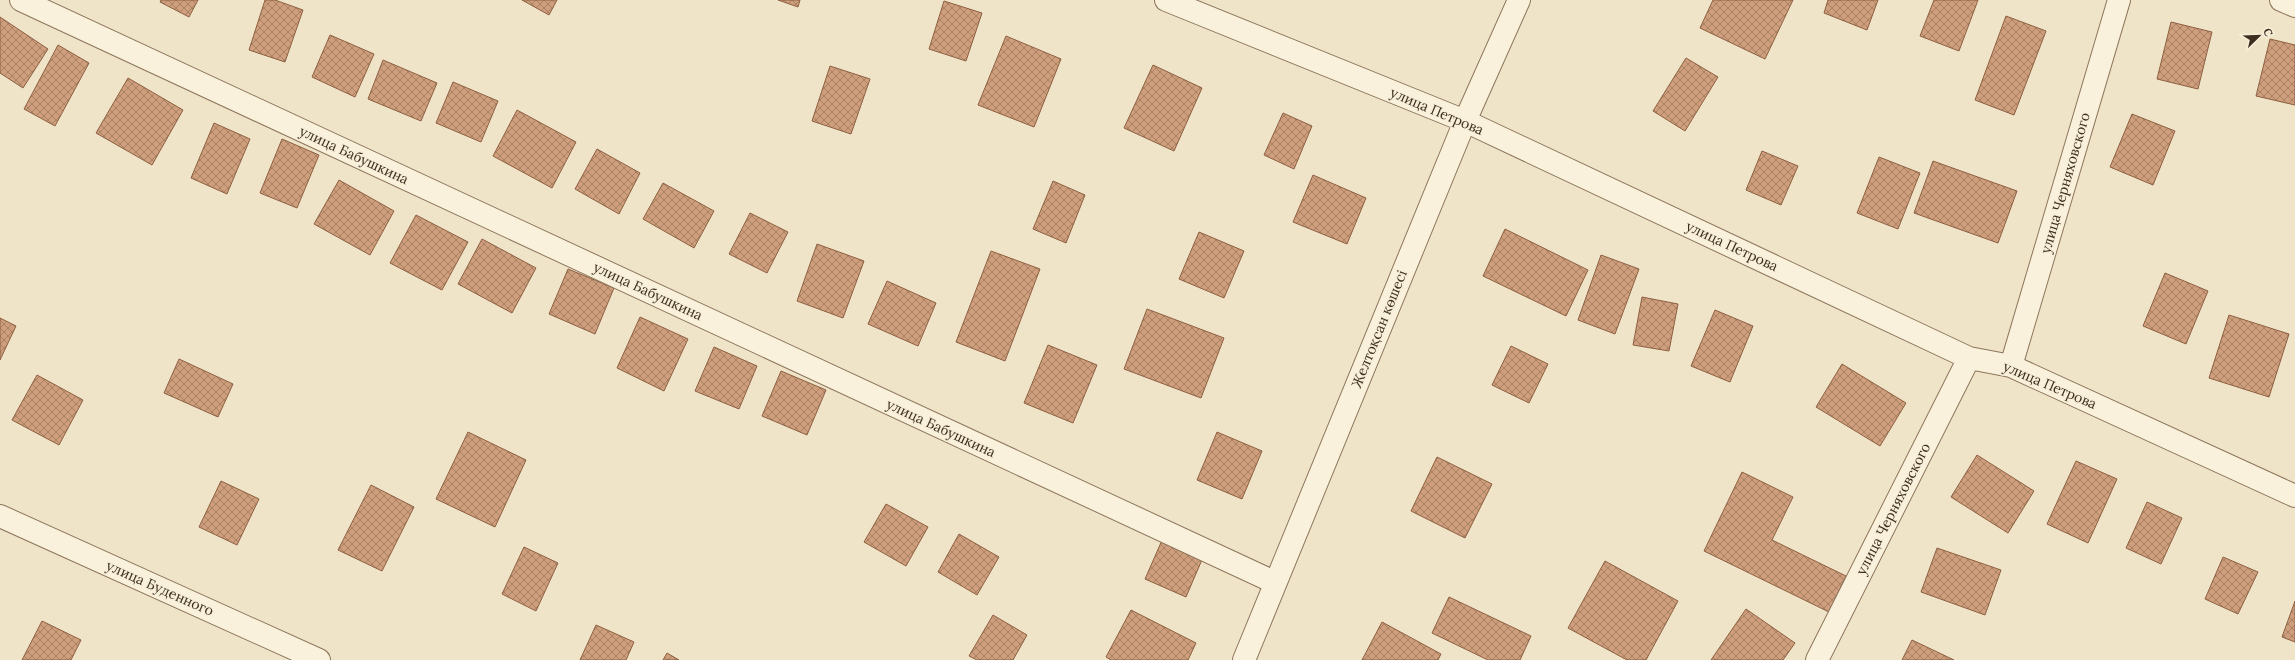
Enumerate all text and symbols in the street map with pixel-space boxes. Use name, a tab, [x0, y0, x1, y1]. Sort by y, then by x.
north arrow	[2239, 16, 2279, 56]
text: С	[2260, 26, 2276, 39]
street label: улица Петрова	[1388, 83, 1486, 139]
street label: улица Черняховского	[2036, 110, 2094, 256]
street label: улица Бабушкина	[296, 122, 412, 188]
street label: улица Петрова	[1683, 217, 1781, 275]
street label: улица Бабушкина	[590, 258, 706, 324]
street label: Желтоқсан көшесі	[1347, 267, 1411, 391]
street label: улица Петрова	[2001, 357, 2099, 413]
street label: улица Бабушкина	[883, 395, 999, 461]
street label: улица Черняховского	[1852, 440, 1934, 578]
street label: улица Буденного	[103, 556, 217, 620]

